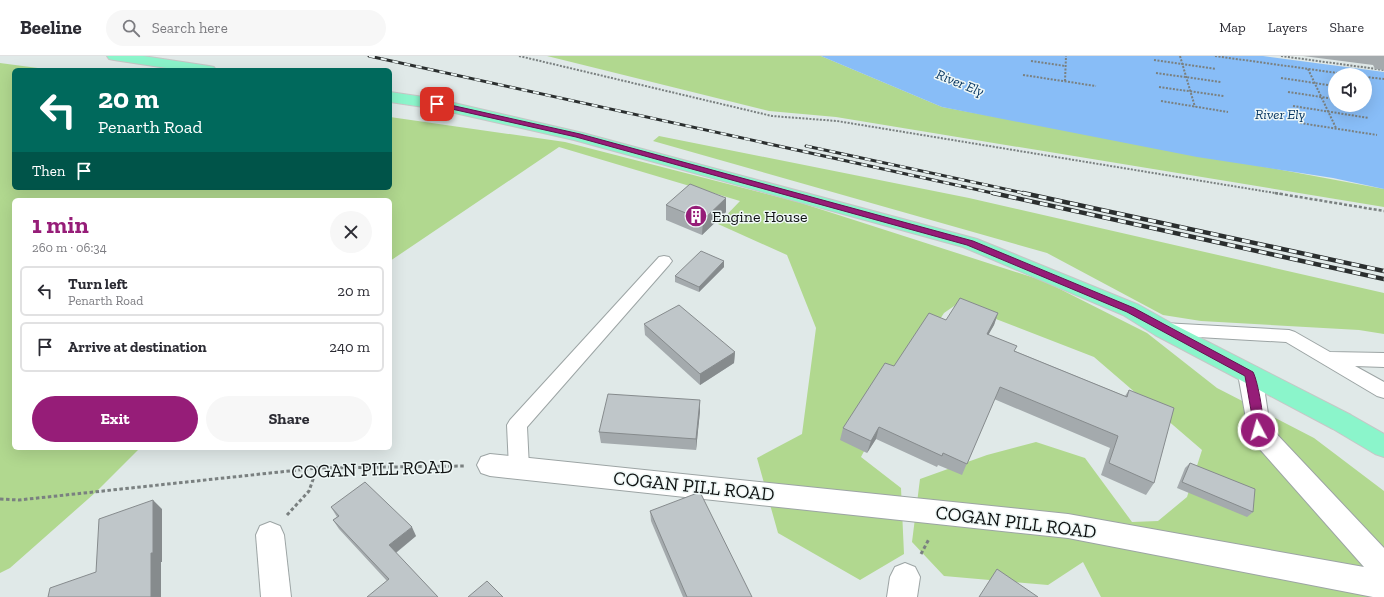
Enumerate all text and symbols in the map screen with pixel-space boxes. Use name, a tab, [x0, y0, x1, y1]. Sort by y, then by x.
search box	[106, 10, 386, 46]
text: Beeline	[20, 16, 82, 39]
icon: search	[120, 17, 142, 39]
text: Search here	[152, 19, 228, 37]
text: Map	[1219, 19, 1246, 36]
text: Layers	[1268, 19, 1307, 36]
text: Share	[1329, 19, 1364, 36]
water label: River Ely	[934, 66, 987, 100]
map controls	[1328, 68, 1372, 112]
button: sound	[1328, 68, 1372, 112]
text: 20 m	[98, 82, 159, 115]
icon: left	[32, 84, 84, 136]
pin	[420, 87, 454, 121]
icon: arrive	[426, 93, 448, 115]
water label: River Ely	[1255, 106, 1305, 123]
text: Penarth Road	[98, 116, 202, 138]
icon: arrive	[73, 160, 95, 182]
text: Then	[32, 162, 65, 180]
building icon: Engine House	[683, 203, 709, 229]
place label: Engine House	[712, 207, 808, 226]
text: 1 min	[32, 210, 89, 239]
button: close	[330, 211, 372, 253]
text: 260 m · 06:34	[32, 240, 107, 255]
text: Turn left	[68, 275, 128, 293]
icon: left	[34, 280, 56, 302]
text: 20 m	[337, 282, 370, 300]
text: Penarth Road	[68, 293, 143, 308]
icon: arrive	[34, 336, 56, 358]
text: Arrive at destination	[68, 338, 207, 356]
text: 240 m	[329, 338, 370, 356]
button: Exit	[32, 396, 198, 442]
button: Share	[206, 396, 372, 442]
position arrow	[1237, 409, 1279, 451]
street label: COGAN PILL ROAD	[291, 455, 453, 483]
street label: COGAN PILL ROAD	[612, 466, 776, 506]
street label: COGAN PILL ROAD	[934, 501, 1098, 543]

